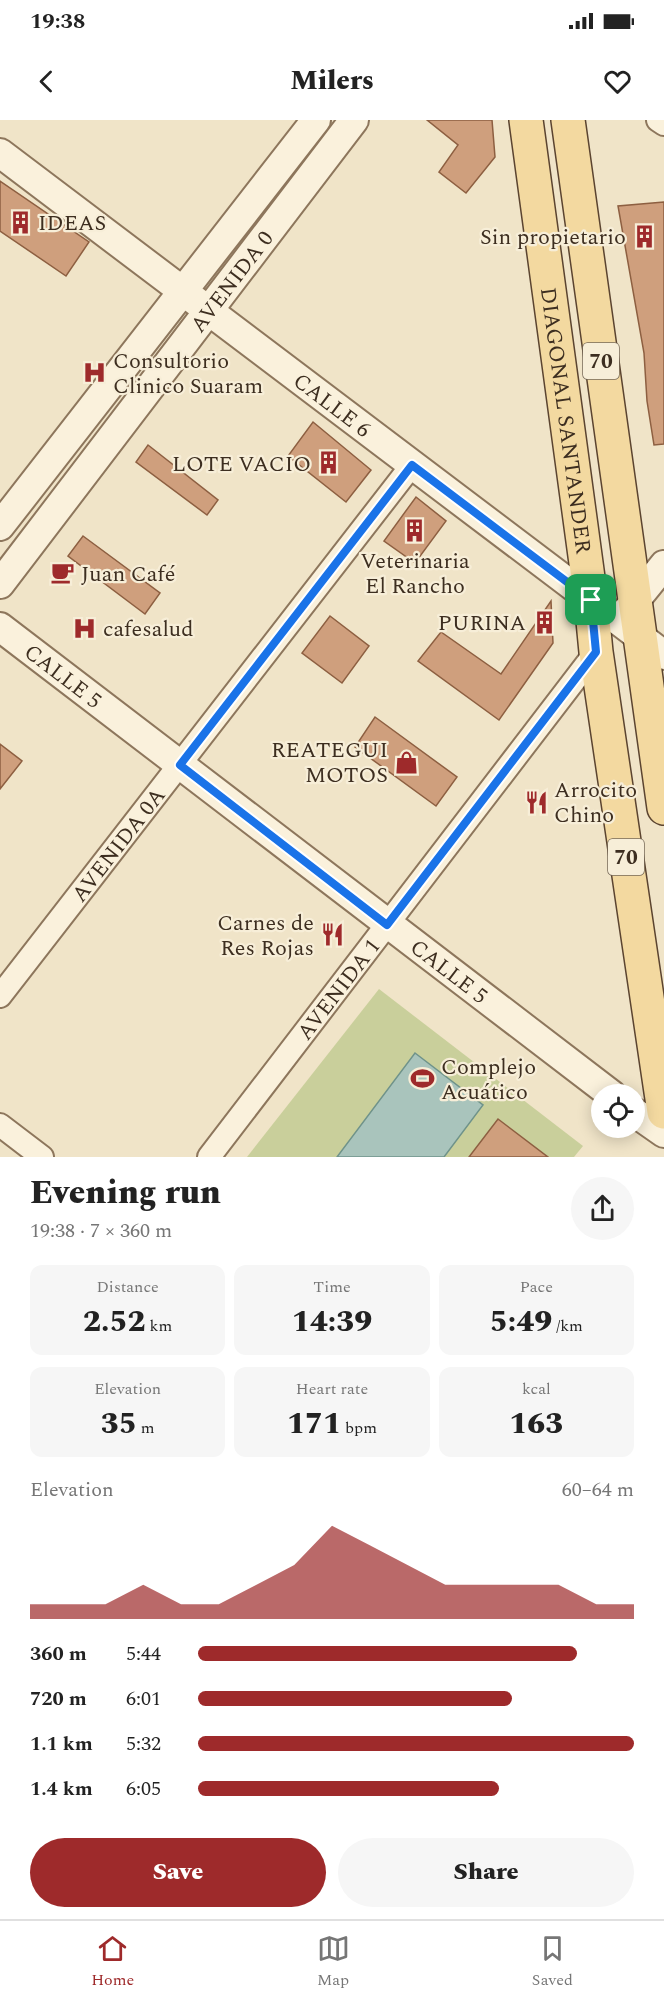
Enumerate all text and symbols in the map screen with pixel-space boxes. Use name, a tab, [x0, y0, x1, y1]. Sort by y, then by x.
text: 19:38	[30, 5, 85, 38]
text: Milers	[290, 60, 374, 102]
icon: back	[30, 65, 63, 98]
icon: heart	[601, 65, 634, 98]
place label: IDEAS	[38, 207, 106, 240]
building icon: IDEAS	[7, 209, 33, 235]
place label: Sin propietario	[480, 221, 626, 254]
building icon: Sin propietario	[631, 223, 657, 249]
street label: AVENIDA 0	[183, 224, 282, 340]
street label: DIAGONAL SANTANDER	[531, 285, 600, 556]
road number: 70	[583, 343, 619, 379]
place label: Consultorio Clinico Suaram	[113, 345, 263, 403]
hospital icon: Consultorio Clinico Suaram	[82, 360, 108, 386]
street label: CALLE 6	[286, 365, 378, 446]
place label: LOTE VACIO	[172, 448, 311, 481]
building icon: LOTE VACIO	[316, 450, 342, 476]
building icon: Veterinaria El Rancho	[402, 518, 428, 544]
place label: Veterinaria El Rancho	[360, 545, 470, 603]
place label: Juan Café	[81, 558, 175, 591]
cafe icon: Juan Café	[50, 560, 76, 586]
pin	[565, 574, 616, 625]
icon: arrive	[574, 583, 607, 616]
place label: PURINA	[438, 607, 526, 640]
building icon: PURINA	[531, 609, 557, 635]
place label: cafesalud	[103, 613, 194, 646]
hospital icon: cafesalud	[72, 615, 98, 641]
street label: CALLE 5	[17, 636, 109, 717]
place label: REATEGUI MOTOS	[271, 734, 388, 792]
shop icon: REATEGUI MOTOS	[393, 749, 419, 775]
place label: Arrocito Chino	[554, 774, 637, 832]
street label: AVENIDA 0A	[64, 781, 174, 910]
restaurant icon: Arrocito Chino	[523, 789, 549, 815]
road number: 70	[608, 839, 644, 875]
place label: Carnes de Res Rojas	[217, 907, 314, 965]
restaurant icon: Carnes de Res Rojas	[319, 922, 345, 948]
street label: CALLE 5	[403, 931, 495, 1013]
street label: AVENIDA 1	[289, 932, 389, 1048]
place label: Complejo Acuático	[441, 1051, 536, 1109]
sports icon: Complejo Acuático	[410, 1066, 436, 1092]
map controls	[591, 1084, 645, 1138]
button: locate	[591, 1084, 645, 1138]
text: Evening run	[30, 1168, 221, 1218]
button: share	[571, 1177, 634, 1240]
text: 19:38 · 7 × 360 m	[30, 1216, 172, 1246]
text: Distance	[96, 1275, 159, 1299]
text: Time	[313, 1275, 351, 1299]
text: Pace	[520, 1275, 553, 1299]
text: 2.52	[83, 1299, 146, 1345]
text: 14:39	[292, 1299, 372, 1345]
text: 5:49	[490, 1299, 552, 1345]
text: km	[146, 1314, 172, 1338]
text: /km	[552, 1314, 583, 1338]
text: Elevation	[94, 1377, 161, 1401]
text: Heart rate	[296, 1377, 368, 1401]
text: kcal	[522, 1377, 551, 1401]
text: 35	[101, 1401, 137, 1447]
text: 171	[287, 1401, 341, 1447]
text: 163	[509, 1401, 563, 1447]
text: m	[137, 1416, 155, 1440]
text: bpm	[341, 1416, 377, 1440]
text: Elevation	[30, 1475, 114, 1505]
text: 60–64 m	[562, 1475, 634, 1505]
text: 360 m	[30, 1639, 87, 1669]
text: 5:44	[126, 1639, 161, 1669]
text: 720 m	[30, 1684, 87, 1714]
text: 6:01	[126, 1684, 161, 1714]
text: 1.1 km	[30, 1729, 93, 1759]
text: 5:32	[126, 1729, 161, 1759]
text: 1.4 km	[30, 1774, 93, 1804]
text: 6:05	[126, 1774, 161, 1804]
button: Save	[30, 1838, 326, 1907]
button: Share	[338, 1838, 634, 1907]
tab: Home	[91, 1932, 134, 1992]
tab: Map	[317, 1932, 350, 1992]
tab: Saved	[532, 1932, 573, 1992]

